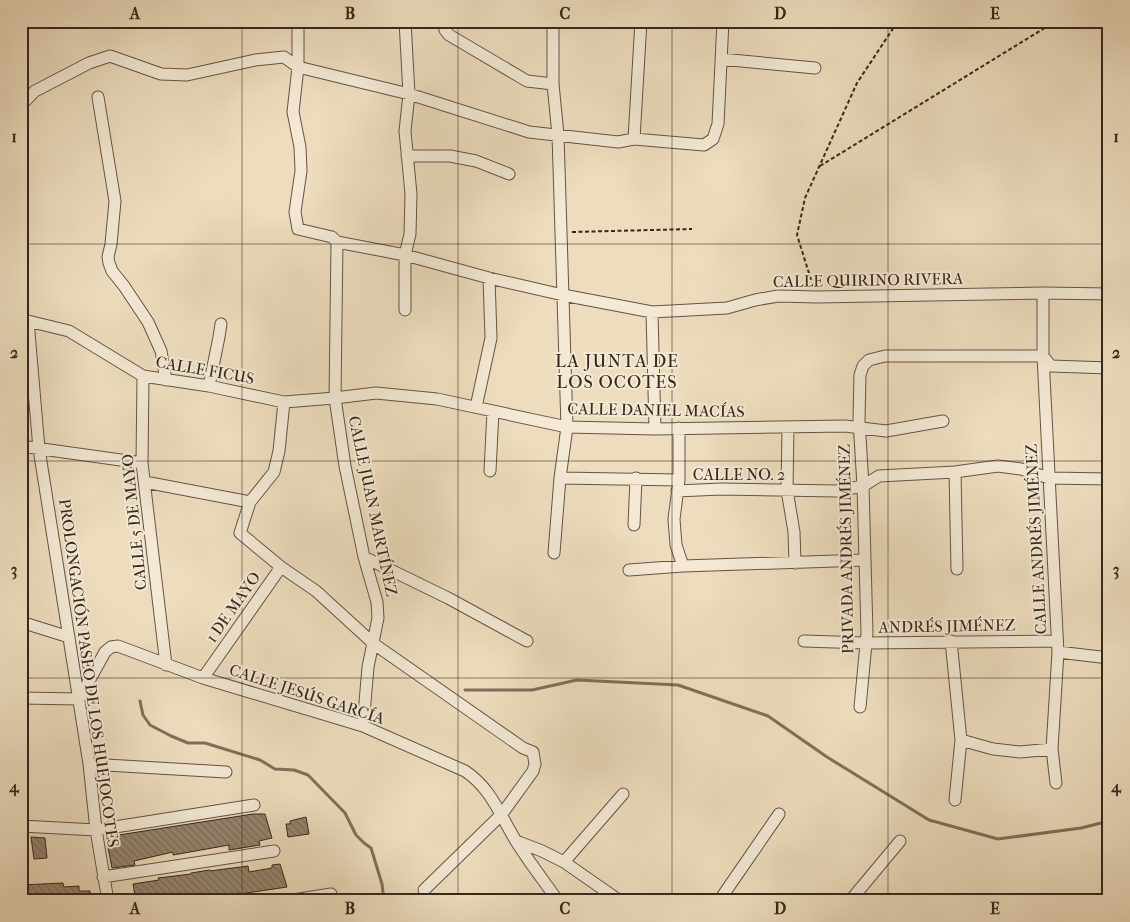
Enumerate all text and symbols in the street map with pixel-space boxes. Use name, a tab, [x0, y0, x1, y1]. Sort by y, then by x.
text: A	[129, 4, 141, 23]
text: B	[345, 4, 355, 23]
text: C	[560, 4, 571, 23]
text: D	[774, 4, 786, 23]
text: E	[990, 4, 1000, 23]
text: 1	[11, 127, 17, 146]
text: 1	[1113, 127, 1119, 146]
street label: CALLE QUIRINO RIVERA	[773, 269, 964, 291]
text: 2	[10, 343, 18, 362]
text: 2	[1112, 343, 1120, 362]
district label: LA JUNTA DE LOS OCOTES	[555, 351, 679, 393]
street label: CALLE FICUS	[154, 352, 256, 388]
street label: CALLE DANIEL MACÍAS	[567, 398, 745, 421]
street label: CALLE JUAN MARTÍNEZ	[345, 414, 402, 598]
street label: CALLE ANDRÉS JIMÉNEZ	[1021, 443, 1050, 635]
street label: PRIVADA ANDRÉS JIMÉNEZ	[834, 444, 857, 654]
street label: CALLE 5 DE MAYO	[117, 453, 151, 591]
street label: CALLE NO. 2	[693, 465, 785, 484]
street label: PROLONGACIÓN PASEO DE LOS HUEJOCOTES	[55, 497, 124, 849]
text: 3	[11, 560, 17, 580]
text: 3	[1113, 560, 1119, 580]
street label: 1 DE MAYO	[202, 568, 264, 646]
street label: ANDRÉS JIMÉNEZ	[877, 614, 1016, 637]
street label: CALLE JESÚS GARCÍA	[227, 659, 388, 728]
text: 4	[8, 777, 20, 797]
text: 4	[1110, 777, 1122, 797]
text: A	[129, 899, 141, 918]
text: B	[345, 899, 355, 918]
text: C	[560, 899, 571, 918]
text: D	[774, 899, 786, 918]
text: E	[990, 899, 1000, 918]

